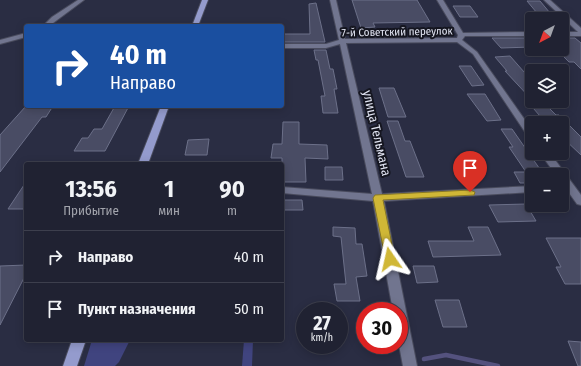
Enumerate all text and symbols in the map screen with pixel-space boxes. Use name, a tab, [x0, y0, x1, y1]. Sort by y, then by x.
north arrow	[525, 12, 569, 56]
map controls	[525, 12, 569, 212]
street label: 7-й Советский переулок	[341, 25, 454, 39]
text: 40 m	[110, 38, 167, 71]
icon: right	[44, 40, 96, 92]
button: layers	[525, 64, 569, 108]
text: Направо	[110, 72, 176, 94]
street label: улица Тельмана	[360, 89, 394, 177]
button: +	[525, 116, 569, 160]
pin	[453, 151, 487, 192]
icon: arrive	[459, 157, 481, 179]
button: −	[525, 168, 569, 212]
text: 13:56	[65, 175, 117, 203]
text: 1	[164, 175, 174, 203]
text: 90	[219, 175, 245, 203]
text: Прибытие	[63, 203, 119, 218]
text: мин	[158, 203, 180, 218]
text: m	[227, 203, 237, 218]
position arrow	[369, 238, 411, 280]
icon: right	[44, 246, 66, 268]
text: Направо	[78, 248, 133, 266]
text: 40 m	[234, 248, 264, 266]
icon: arrive	[44, 298, 66, 320]
text: Пункт назначения	[78, 300, 196, 318]
text: 50 m	[234, 300, 264, 318]
speed limit sign: 30	[356, 302, 408, 354]
text: 27	[313, 311, 331, 335]
text: km/h	[311, 332, 333, 344]

